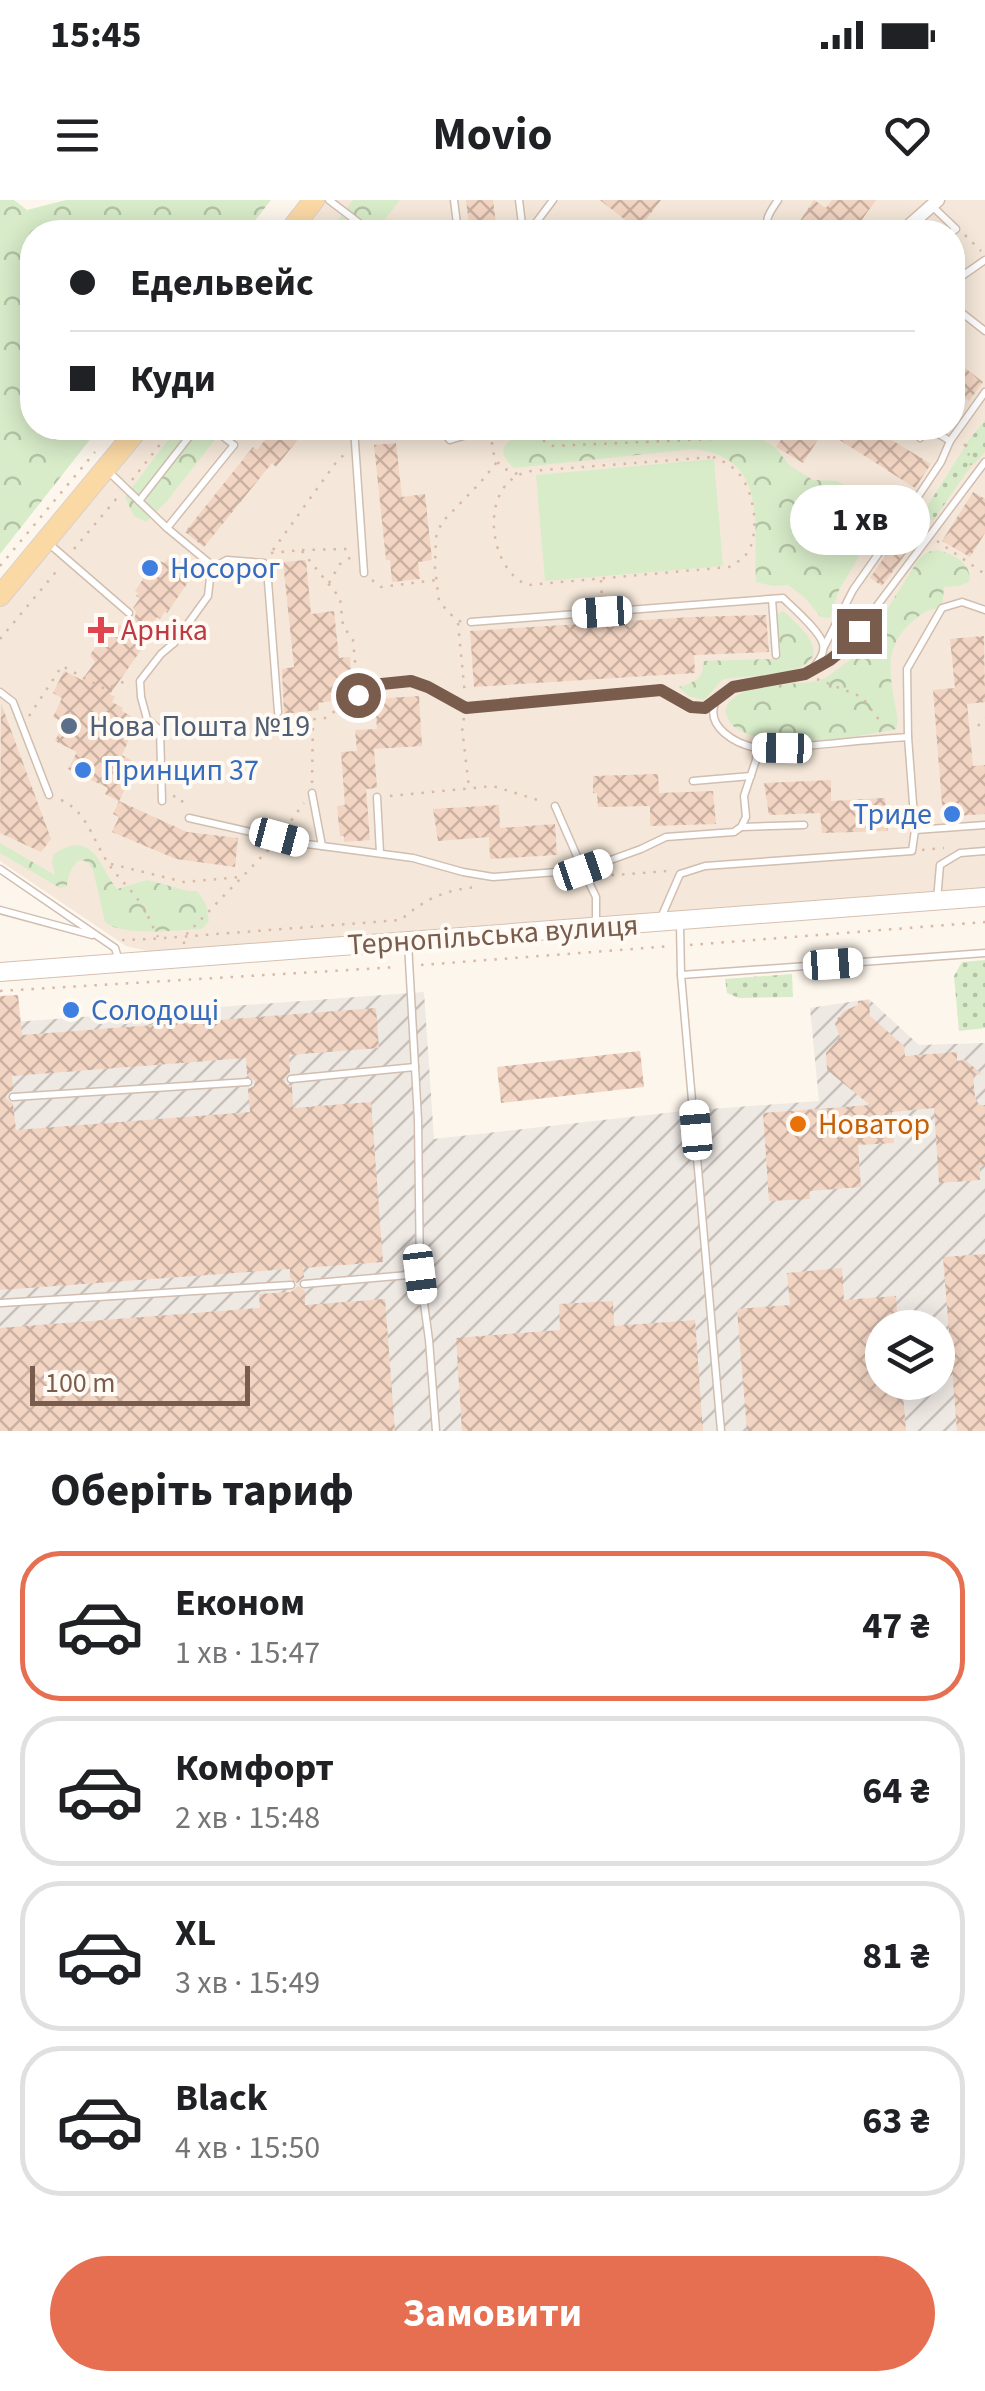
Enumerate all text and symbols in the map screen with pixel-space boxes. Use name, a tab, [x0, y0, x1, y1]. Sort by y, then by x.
text: 15:45	[50, 8, 142, 62]
text: Movio	[433, 103, 552, 167]
icon: menu	[50, 108, 105, 163]
icon: heart	[880, 108, 935, 163]
text: Едельвейс	[130, 256, 314, 310]
text: Куди	[130, 352, 216, 406]
callout: 1 хв	[789, 486, 929, 556]
text: 1 хв	[832, 497, 888, 543]
place label: Носорог	[170, 547, 280, 590]
marker: Носорог	[139, 557, 161, 579]
car	[571, 595, 633, 629]
place label: Арніка	[121, 609, 208, 652]
route end	[837, 609, 882, 654]
marker: Арніка	[90, 619, 112, 641]
route start	[336, 673, 381, 718]
place label: Нова Пошта №19	[89, 705, 310, 748]
marker: Нова Пошта №19	[58, 715, 80, 737]
car	[752, 732, 812, 764]
place label: Принцип 37	[103, 749, 259, 792]
marker: Принцип 37	[72, 759, 94, 781]
place label: Триде	[853, 793, 932, 836]
marker: Триде	[941, 803, 963, 825]
car	[246, 815, 312, 859]
car	[550, 846, 616, 894]
street label: Тернопільська вулиця	[346, 903, 640, 967]
car	[802, 947, 864, 981]
place label: Солодощі	[91, 989, 219, 1032]
marker: Солодощі	[60, 999, 82, 1021]
car	[678, 1099, 714, 1161]
place label: Новатор	[818, 1103, 930, 1146]
marker: Новатор	[787, 1113, 809, 1135]
car	[401, 1242, 439, 1306]
map controls	[865, 1310, 955, 1400]
button: layers	[865, 1310, 955, 1400]
scale bar	[30, 1361, 250, 1406]
text: 100 m	[45, 1363, 116, 1403]
text: Оберіть тариф	[50, 1459, 354, 1523]
text: Економ	[175, 1576, 305, 1630]
icon: car	[55, 1581, 145, 1671]
text: 47 ₴	[862, 1599, 930, 1653]
text: 1 хв · 15:47	[175, 1630, 320, 1676]
text: Комфорт	[175, 1741, 334, 1795]
icon: car	[55, 1746, 145, 1836]
text: 64 ₴	[862, 1764, 930, 1818]
text: 2 хв · 15:48	[175, 1795, 320, 1841]
text: XL	[175, 1906, 216, 1960]
icon: car	[55, 1911, 145, 2001]
text: 81 ₴	[862, 1929, 930, 1983]
text: 3 хв · 15:49	[175, 1960, 320, 2006]
text: Black	[175, 2071, 268, 2125]
icon: car	[55, 2076, 145, 2166]
text: 63 ₴	[862, 2094, 930, 2148]
text: 4 хв · 15:50	[175, 2125, 320, 2171]
button: Замовити	[50, 2256, 935, 2371]

